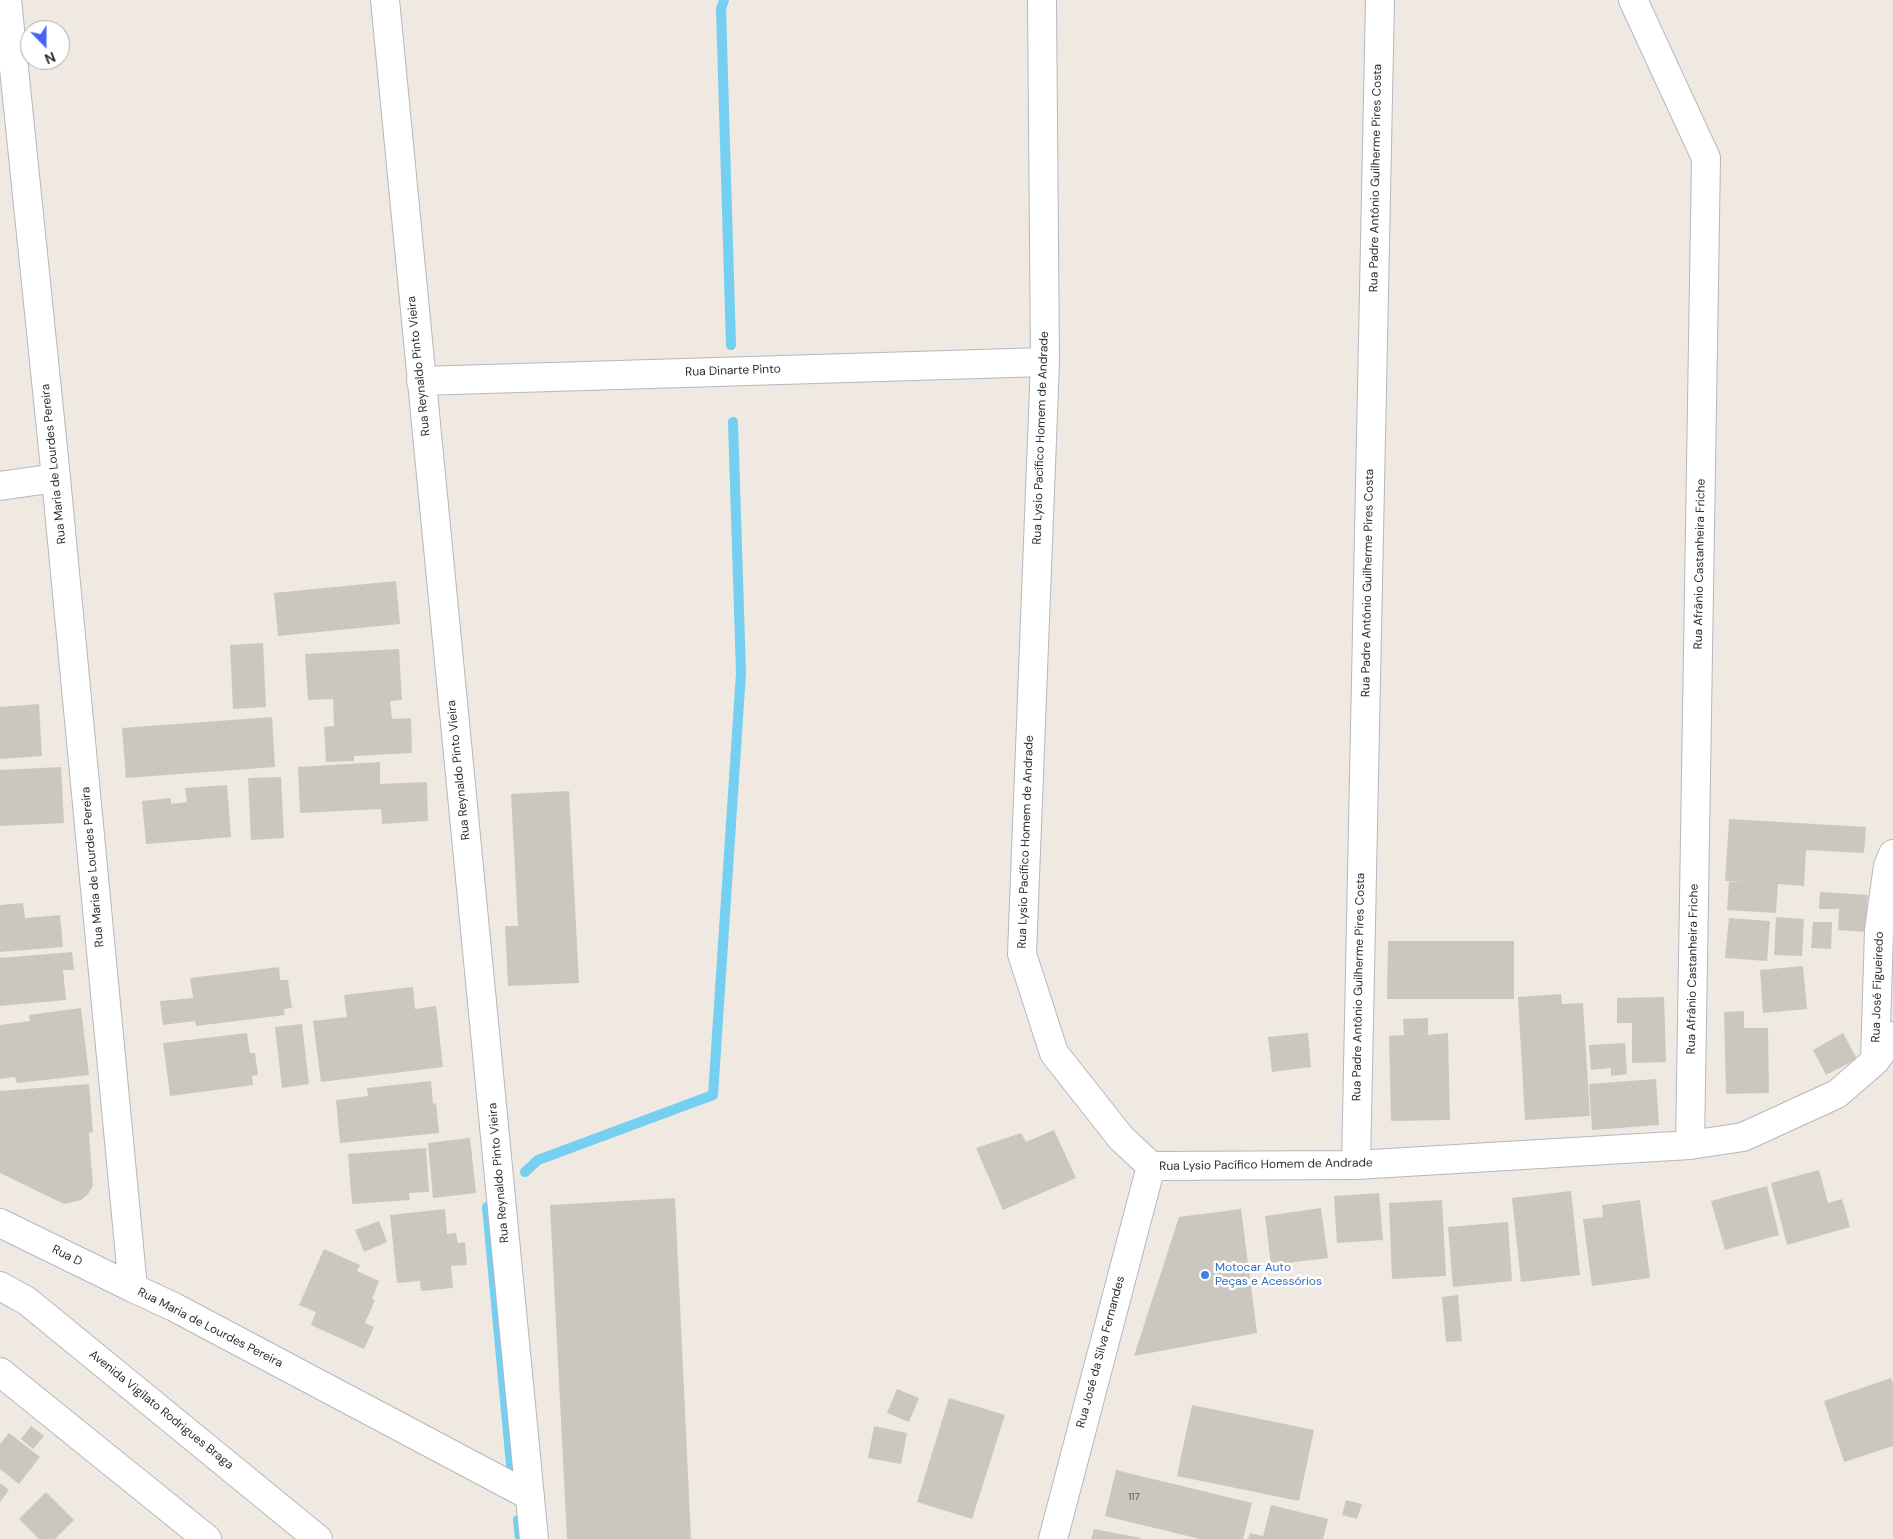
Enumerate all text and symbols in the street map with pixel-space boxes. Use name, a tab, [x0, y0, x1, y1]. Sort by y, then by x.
north arrow	[20, 20, 70, 70]
text: N	[42, 48, 58, 68]
street label: Rua Padre Antônio Guilherme Pires Costa	[1367, 64, 1385, 292]
street label: Rua Reynaldo Pinto Vieira	[404, 295, 434, 437]
street label: Rua Lysio Pacífico Homem de Andrade	[1030, 331, 1052, 545]
street label: Rua Dinarte Pinto	[685, 362, 781, 380]
street label: Rua Maria de Lourdes Pereira	[38, 383, 70, 545]
street label: Rua Padre Antônio Guilherme Pires Costa	[1359, 469, 1377, 697]
street label: Rua Afrânio Castanheira Friche	[1691, 479, 1709, 649]
street label: Rua Reynaldo Pinto Vieira	[444, 699, 474, 841]
street label: Rua Lysio Pacífico Homem de Andrade	[1015, 735, 1037, 949]
street label: Rua Maria de Lourdes Pereira	[79, 786, 107, 948]
street label: Rua Padre Antônio Guilherme Pires Costa	[1350, 873, 1368, 1101]
street label: Rua Afrânio Castanheira Friche	[1684, 884, 1702, 1054]
street label: Rua José Figueiredo	[1869, 931, 1887, 1043]
street label: Rua Reynaldo Pinto Vieira	[486, 1102, 512, 1244]
street label: Rua Lysio Pacífico Homem de Andrade	[1159, 1156, 1373, 1174]
street label: Rua D	[49, 1243, 85, 1269]
place label: Motocar Auto Peças e Acessórios	[1215, 1261, 1322, 1289]
marker: Motocar Auto Peças e Acessórios	[1199, 1269, 1211, 1281]
street label: Rua José da Silva Fernandes	[1074, 1275, 1128, 1429]
street label: Rua Maria de Lourdes Pereira	[135, 1285, 285, 1371]
street label: Avenida Vigilato Rodrigues Braga	[86, 1347, 236, 1473]
house number: 117	[1128, 1491, 1140, 1503]

